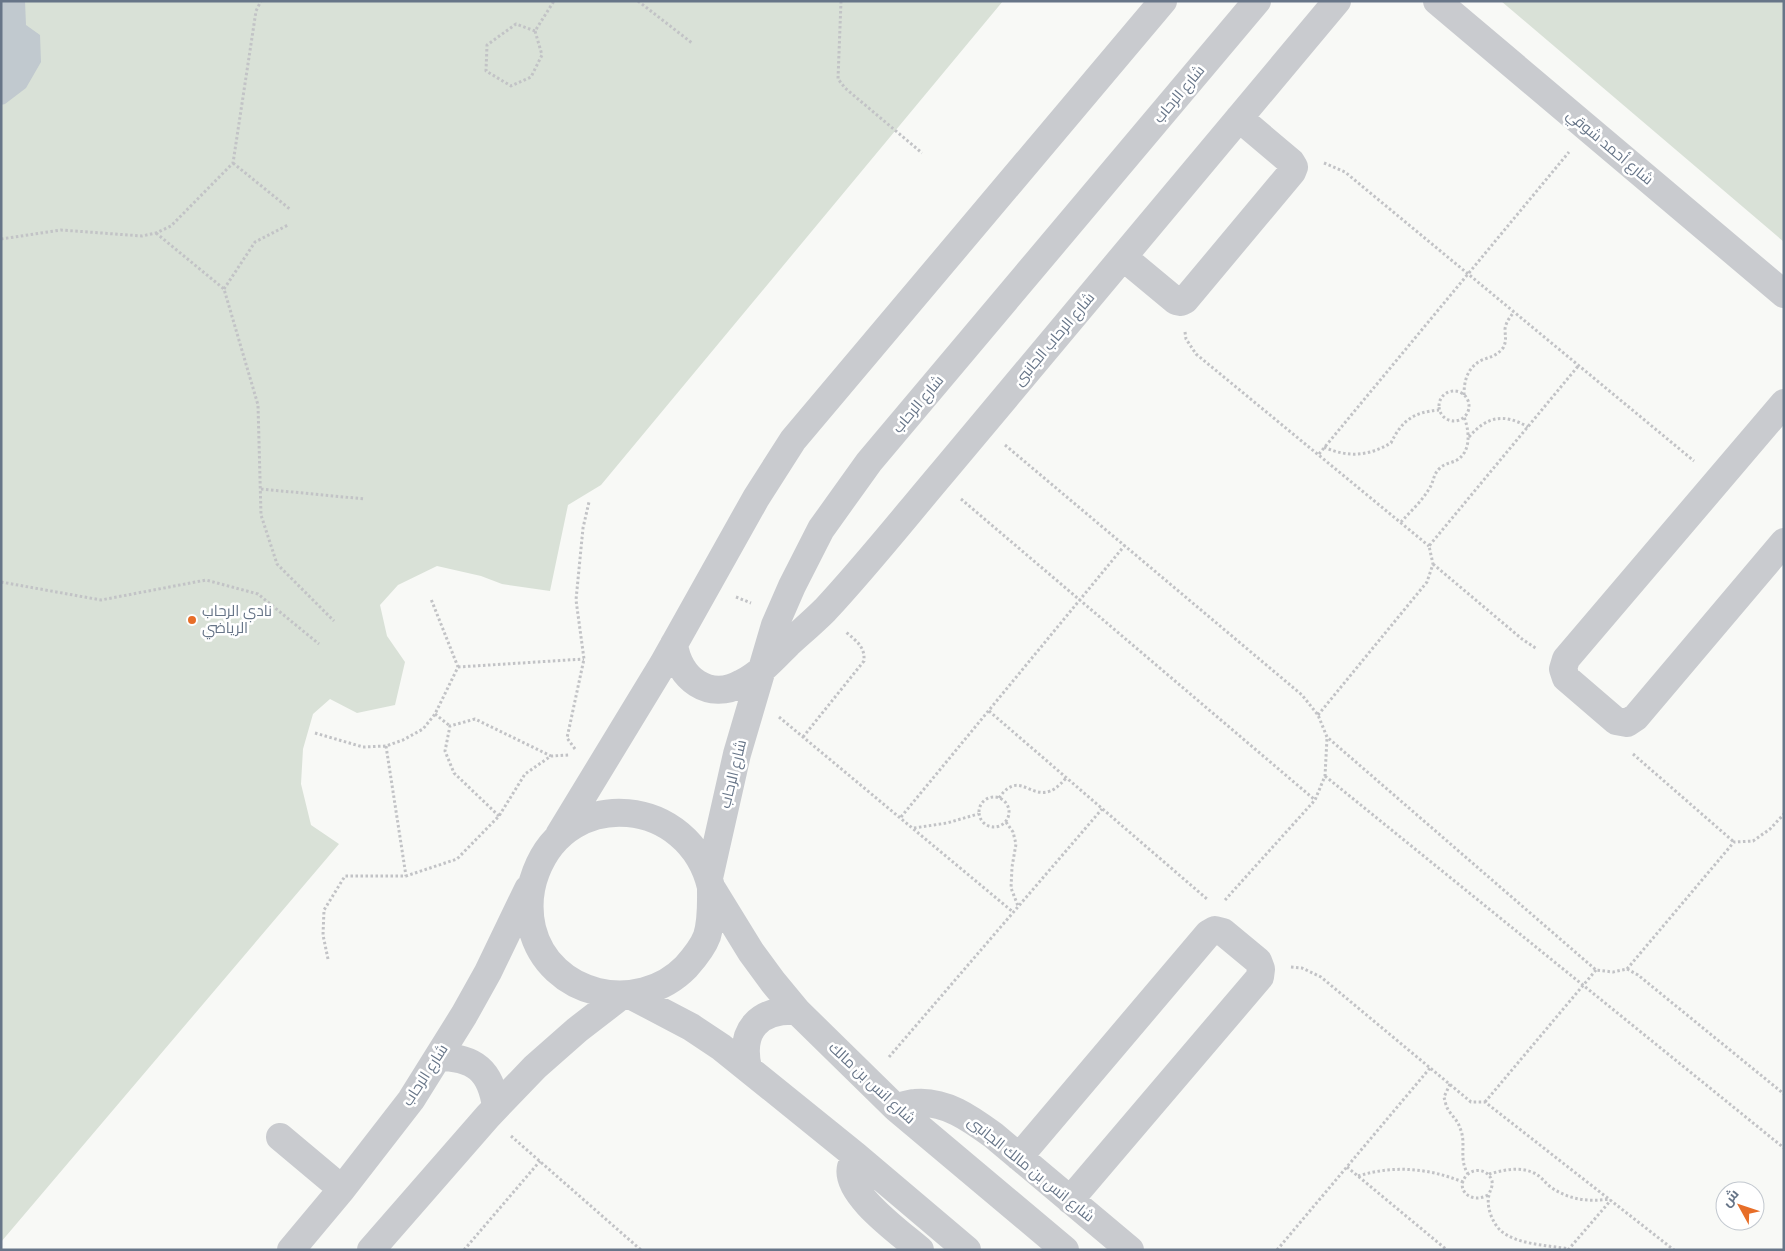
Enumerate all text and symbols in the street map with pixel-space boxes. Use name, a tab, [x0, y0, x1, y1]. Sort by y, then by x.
street label: شارع الرحاب	[1150, 61, 1210, 128]
street label: شارع أحمد شوقي	[1561, 105, 1658, 191]
street label: شارع الرحاب الجانبى	[1010, 289, 1100, 391]
street label: شارع الرحاب	[889, 371, 949, 438]
place label: نادي الرحاب الرياضي	[202, 602, 272, 640]
marker: نادي الرحاب الرياضي	[186, 614, 198, 626]
street label: شارع الرحاب	[716, 738, 752, 811]
street label: شارع انس بن مالك	[824, 1038, 919, 1129]
street label: شارع الرحاب	[398, 1041, 453, 1110]
street label: شارع انس بن مالك الجانبى	[963, 1112, 1098, 1227]
north arrow	[1715, 1181, 1765, 1231]
text: ش	[1718, 1186, 1743, 1210]

